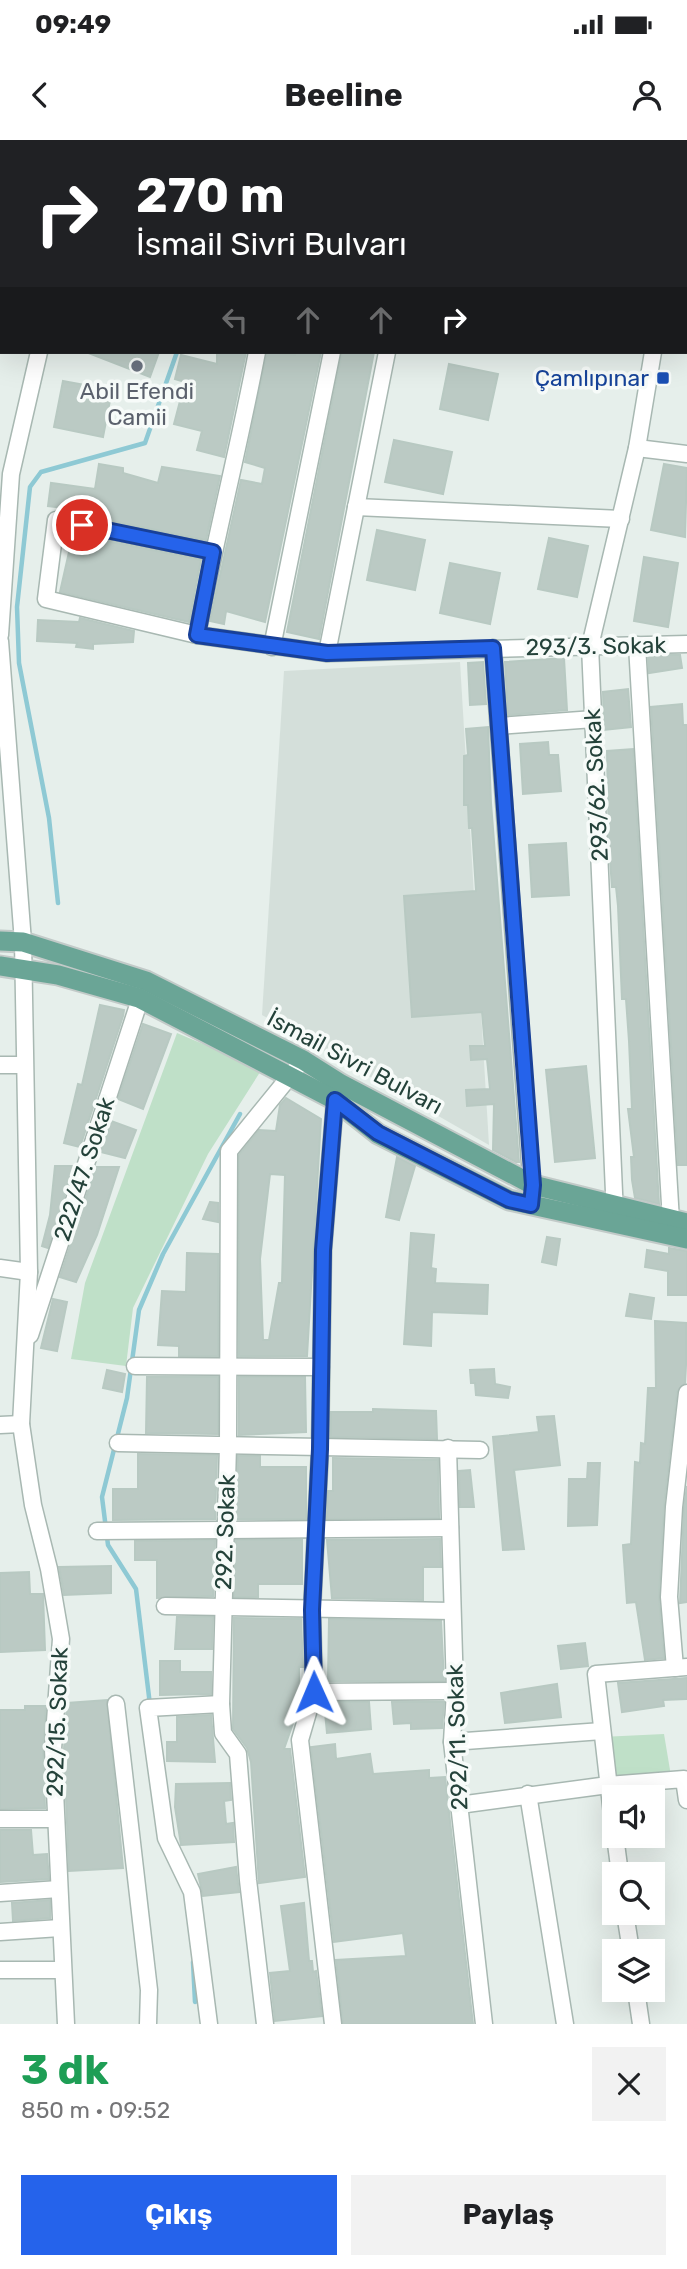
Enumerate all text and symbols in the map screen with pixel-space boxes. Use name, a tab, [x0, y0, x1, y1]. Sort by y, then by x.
text: 09:49	[35, 9, 111, 40]
icon: back	[21, 76, 59, 114]
text: Beeline	[284, 76, 403, 114]
icon: person	[628, 76, 666, 114]
text: 270 m	[136, 166, 285, 224]
icon: right	[21, 168, 112, 259]
text: İsmail Sivri Bulvarı	[136, 225, 407, 263]
icon: left	[216, 301, 254, 339]
icon: ahead	[289, 301, 327, 339]
icon: ahead	[362, 301, 400, 339]
icon: right	[435, 301, 473, 339]
marker: Abil Efendi Camii	[129, 358, 145, 374]
place label: Çamlıpınar	[535, 364, 649, 392]
marker: Çamlıpınar	[655, 370, 671, 386]
place label: Abil Efendi Camii	[80, 377, 194, 431]
pin	[52, 495, 112, 555]
icon: arrive	[63, 506, 101, 544]
street label: 293/3. Sokak	[525, 631, 667, 661]
street label: 293/62. Sokak	[578, 708, 614, 862]
street label: İsmail Sivri Bulvarı	[263, 1004, 447, 1120]
street label: 222/47. Sokak	[48, 1093, 120, 1244]
street label: 292. Sokak	[209, 1474, 241, 1590]
street label: 292/15. Sokak	[40, 1646, 74, 1797]
position arrow	[277, 1655, 351, 1729]
street label: 292/11. Sokak	[440, 1663, 474, 1811]
map controls	[602, 1785, 665, 2002]
button: sound	[602, 1785, 665, 1848]
button: search	[602, 1862, 665, 1925]
button: layers	[602, 1939, 665, 2002]
text: 3 dk	[21, 2045, 109, 2095]
button: close	[592, 2047, 666, 2121]
text: 850 m · 09:52	[21, 2096, 170, 2124]
button: Çıkış	[21, 2175, 337, 2255]
button: Paylaş	[351, 2175, 666, 2255]

